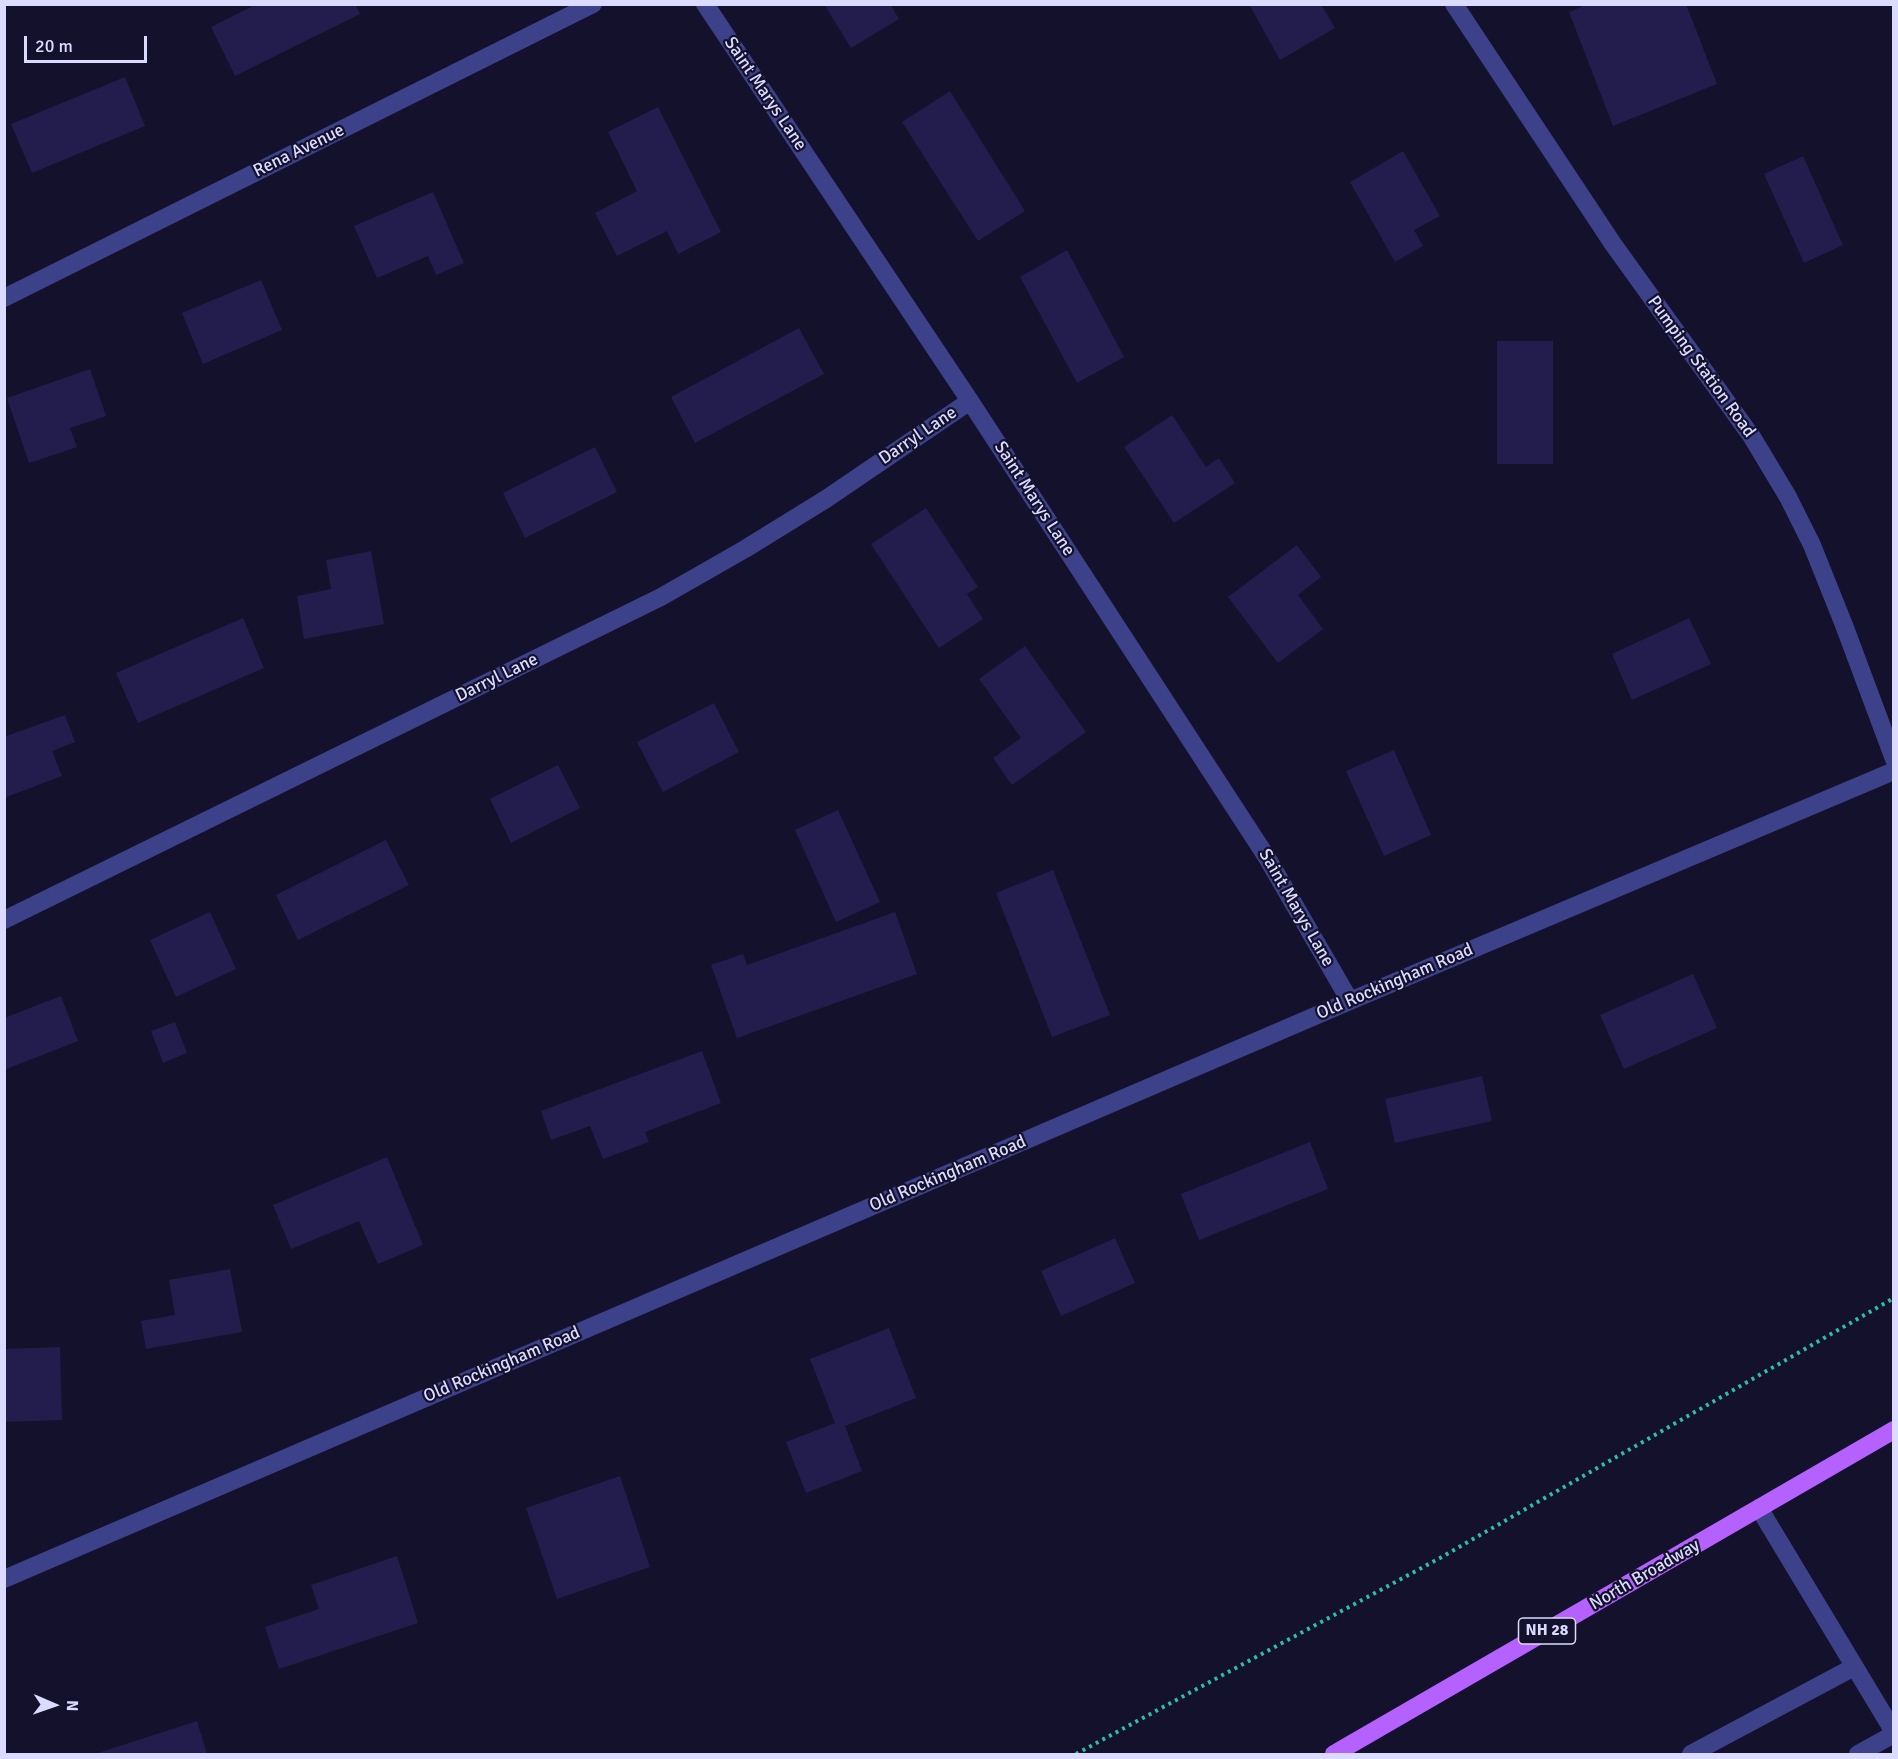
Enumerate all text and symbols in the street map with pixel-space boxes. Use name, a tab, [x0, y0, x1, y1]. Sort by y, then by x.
scale bar	[27, 24, 150, 62]
street label: Saint Marys Lane	[719, 33, 811, 155]
text: 20 m	[35, 35, 73, 57]
street label: Rena Avenue	[250, 120, 348, 182]
street label: Pumping Station Road	[1642, 292, 1760, 442]
street label: Darryl Lane	[875, 402, 961, 470]
street label: Saint Marys Lane	[989, 438, 1079, 560]
street label: Darryl Lane	[452, 649, 542, 707]
street label: Saint Marys Lane	[1254, 845, 1338, 971]
street label: Old Rockingham Road	[1314, 939, 1476, 1025]
street label: Old Rockingham Road	[867, 1131, 1029, 1217]
street label: Old Rockingham Road	[421, 1322, 583, 1408]
street label: North Broadway	[1586, 1535, 1704, 1615]
road number: NH 28	[1518, 1618, 1576, 1644]
north arrow	[24, 1675, 84, 1735]
text: N	[62, 1700, 82, 1712]

